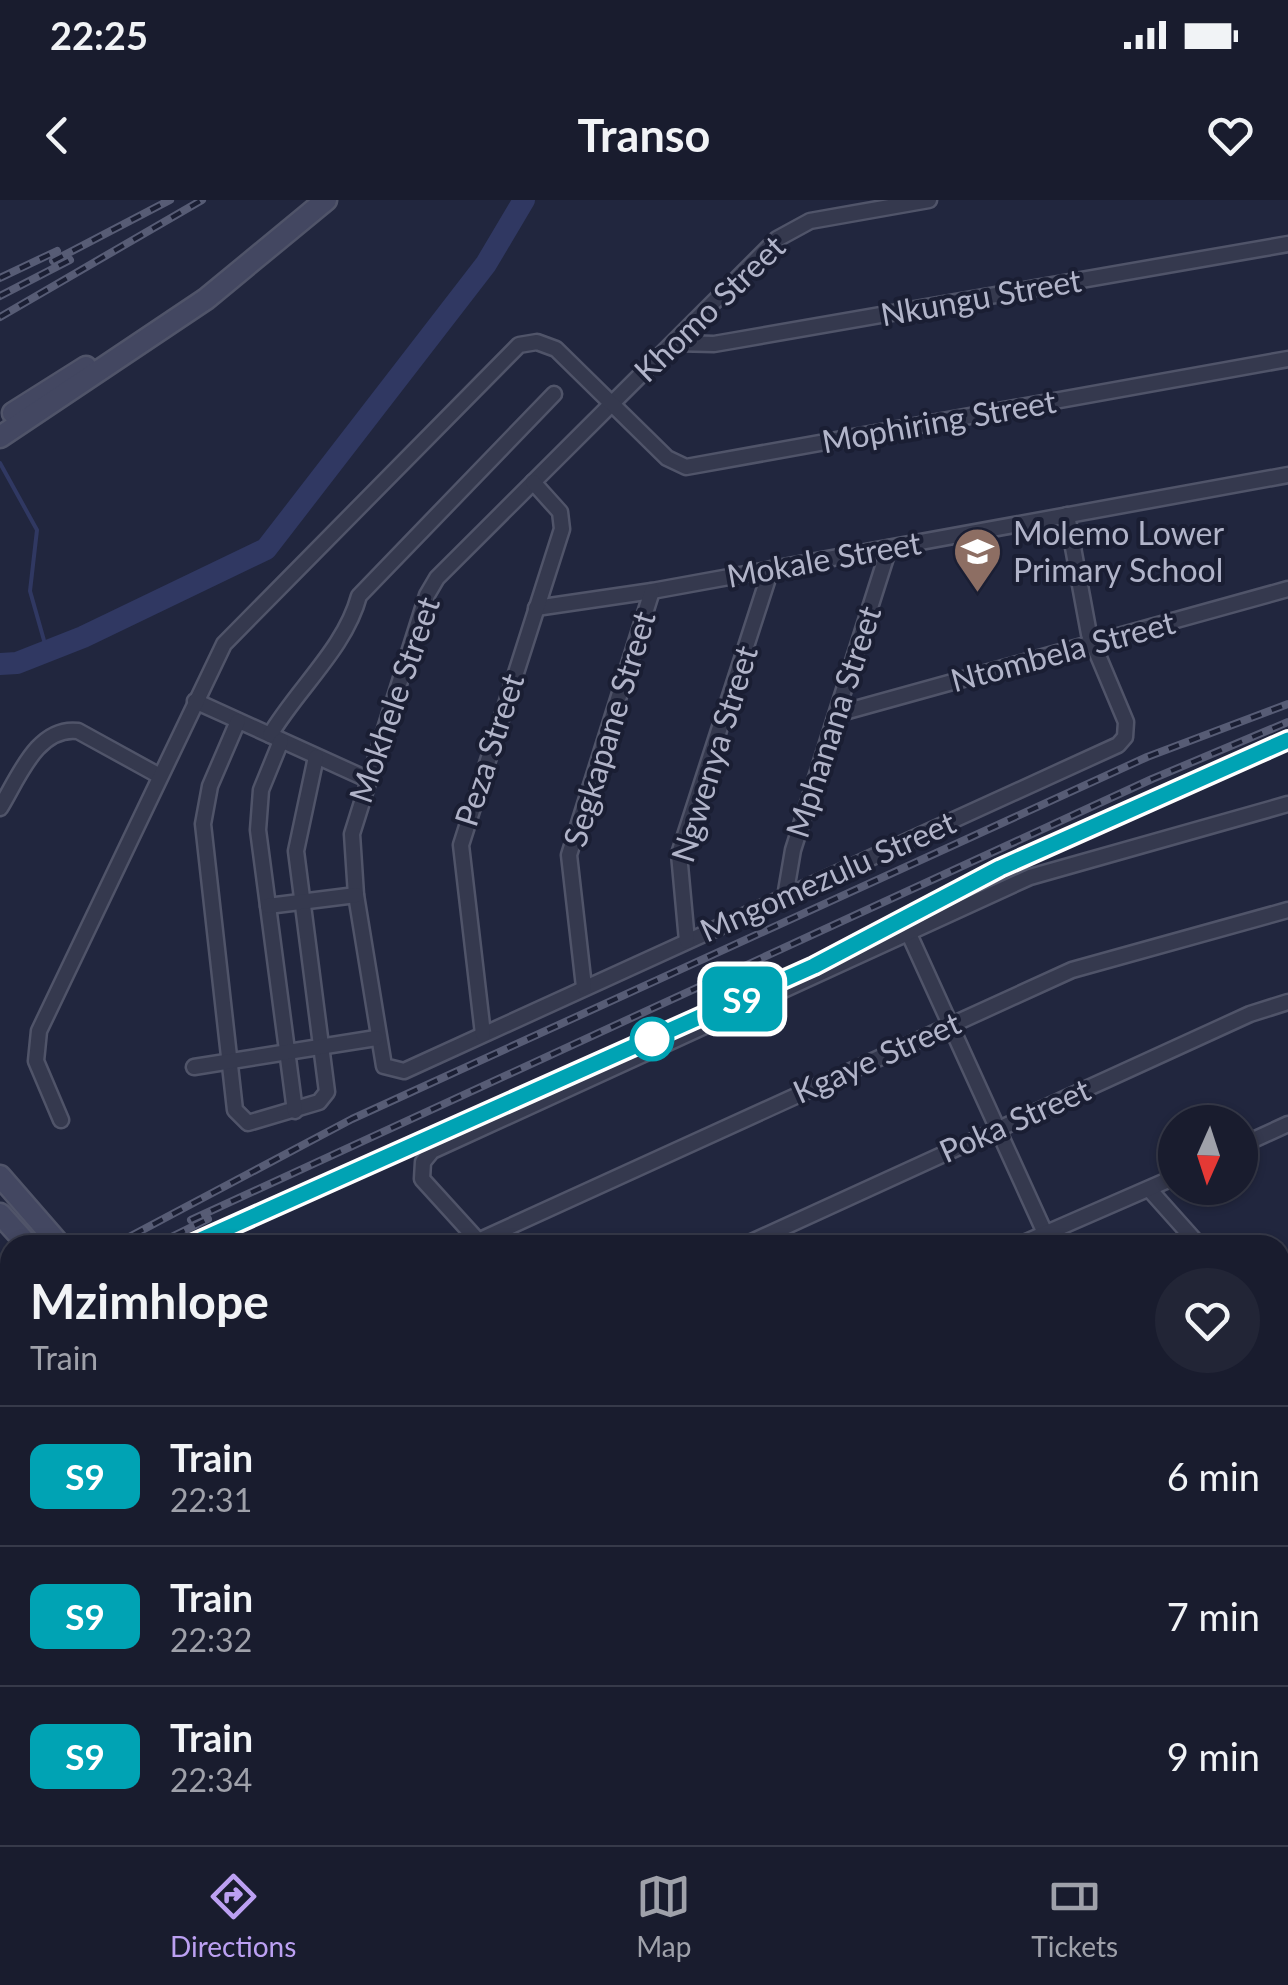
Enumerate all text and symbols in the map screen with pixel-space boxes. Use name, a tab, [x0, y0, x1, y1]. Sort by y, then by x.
text: 22:25	[50, 12, 148, 58]
icon: back	[30, 108, 85, 163]
text: Transo	[578, 108, 710, 162]
icon: heart	[1203, 108, 1258, 163]
street label: Khomo Street	[626, 226, 793, 389]
street label: Nkungu Street	[877, 260, 1085, 333]
street label: Mophiring Street	[819, 381, 1059, 460]
place label: Molemo Lower Primary School	[1013, 513, 1224, 589]
street label: Mokale Street	[724, 522, 924, 595]
school or university icon: Molemo Lower Primary School	[952, 526, 1004, 594]
street label: Mokhele Street	[340, 591, 447, 808]
street label: Mphanana Street	[777, 600, 889, 842]
street label: Ntombela Street	[946, 602, 1180, 699]
street label: Segkapane Street	[554, 606, 663, 851]
street label: Ngwenya Street	[662, 640, 765, 867]
street label: Peza Street	[446, 668, 532, 831]
street label: Mngomezulu Street	[694, 802, 962, 949]
line badge: S9	[697, 966, 787, 1032]
text: S9	[722, 978, 762, 1020]
street label: Kgaye Street	[787, 1002, 966, 1111]
unlabelled marker	[631, 1018, 673, 1060]
street label: Poka Street	[933, 1069, 1096, 1170]
north arrow	[1158, 1105, 1258, 1205]
map controls	[1158, 1105, 1258, 1205]
button: heart	[1155, 1268, 1260, 1373]
text: Mzimhlope	[30, 1272, 269, 1329]
text: Train	[30, 1338, 98, 1377]
text: Train	[170, 1434, 253, 1480]
text: 6 min	[1167, 1453, 1260, 1499]
text: S9	[65, 1455, 105, 1497]
text: 22:31	[170, 1480, 252, 1519]
text: Train	[170, 1574, 253, 1620]
text: 7 min	[1167, 1593, 1260, 1639]
text: S9	[65, 1595, 105, 1637]
text: 22:32	[170, 1620, 252, 1659]
text: Train	[170, 1714, 253, 1760]
text: 9 min	[1167, 1733, 1260, 1779]
text: S9	[65, 1735, 105, 1777]
text: 22:34	[170, 1760, 252, 1799]
tab: Directions	[170, 1869, 296, 1963]
tab: Map	[636, 1869, 691, 1963]
tab: Tickets	[1031, 1869, 1118, 1963]

